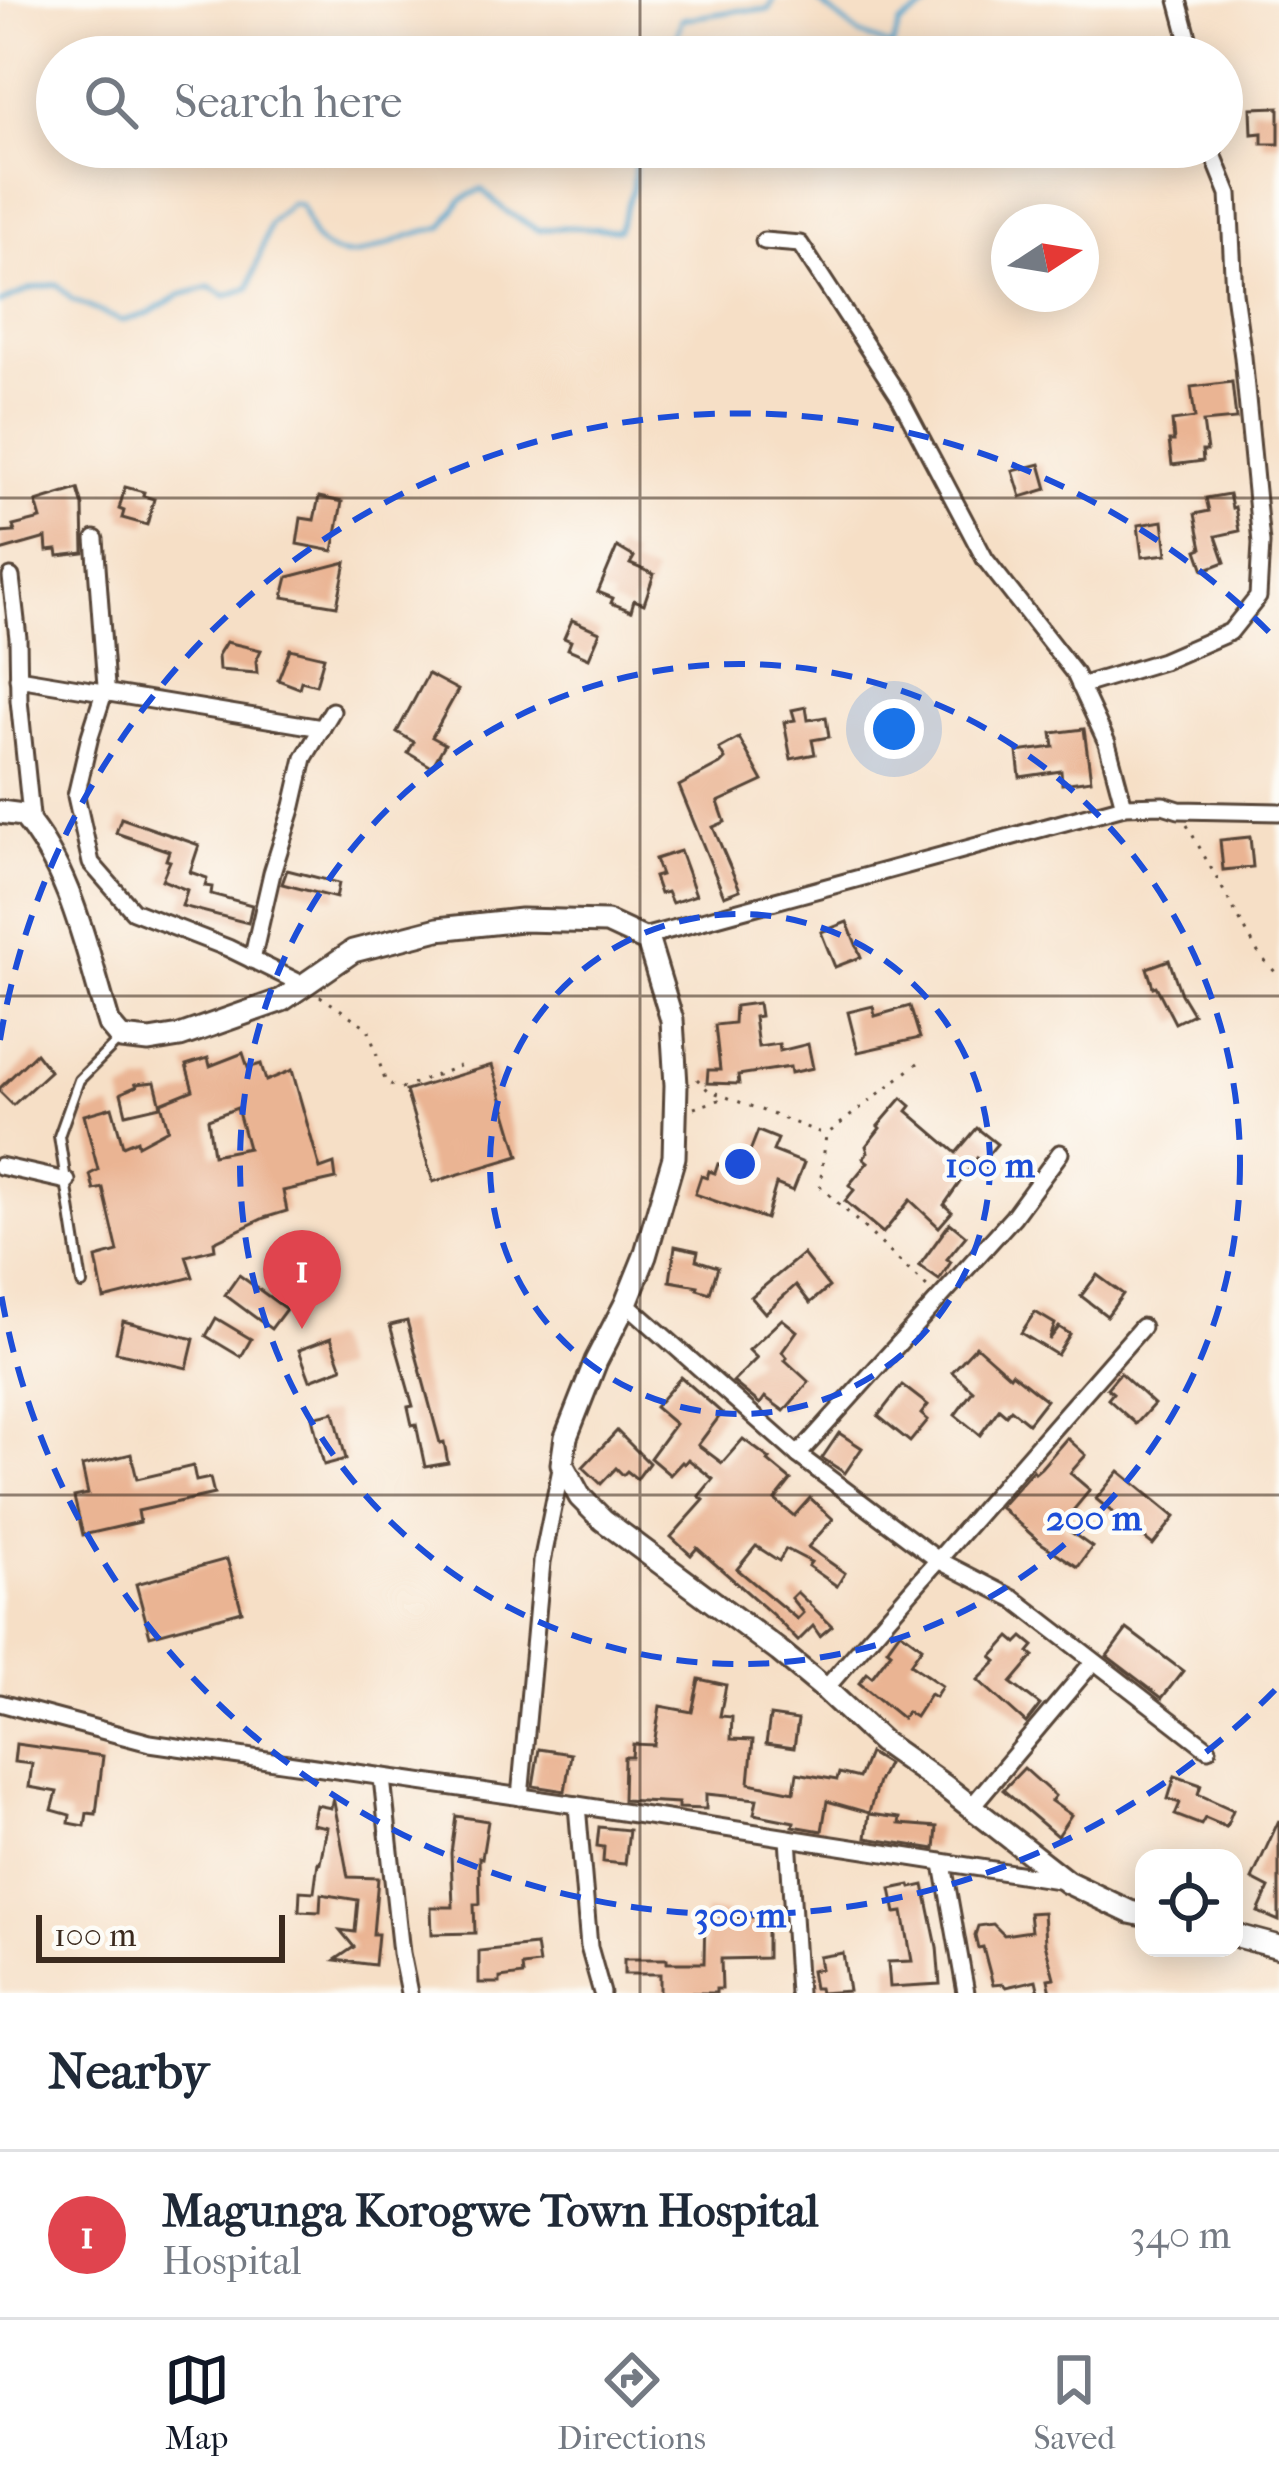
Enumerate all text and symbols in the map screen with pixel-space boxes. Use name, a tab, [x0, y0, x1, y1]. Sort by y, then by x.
search box	[36, 36, 1243, 168]
icon: search	[78, 69, 144, 135]
text: Search here	[174, 76, 402, 129]
north arrow	[991, 204, 1099, 312]
your location	[864, 699, 924, 759]
centre of rings	[719, 1143, 761, 1185]
text: 100 m	[945, 1144, 1036, 1186]
pin: 1	[263, 1230, 341, 1329]
text: 200 m	[1046, 1497, 1143, 1539]
map controls	[1135, 1849, 1243, 1957]
button: locate	[1135, 1849, 1243, 1957]
text: 300 m	[694, 1894, 787, 1936]
scale bar	[36, 1909, 285, 1962]
text: 100 m	[54, 1916, 137, 1955]
text: Nearby	[48, 2041, 209, 2101]
text: Magunga Korogwe Town Hospital	[162, 2185, 819, 2238]
text: 1	[80, 2212, 94, 2258]
text: 340 m	[1130, 2212, 1231, 2258]
text: Hospital	[162, 2238, 302, 2284]
tab: Map	[164, 2347, 230, 2458]
tab: Directions	[557, 2347, 706, 2458]
tab: Saved	[1033, 2347, 1115, 2458]

